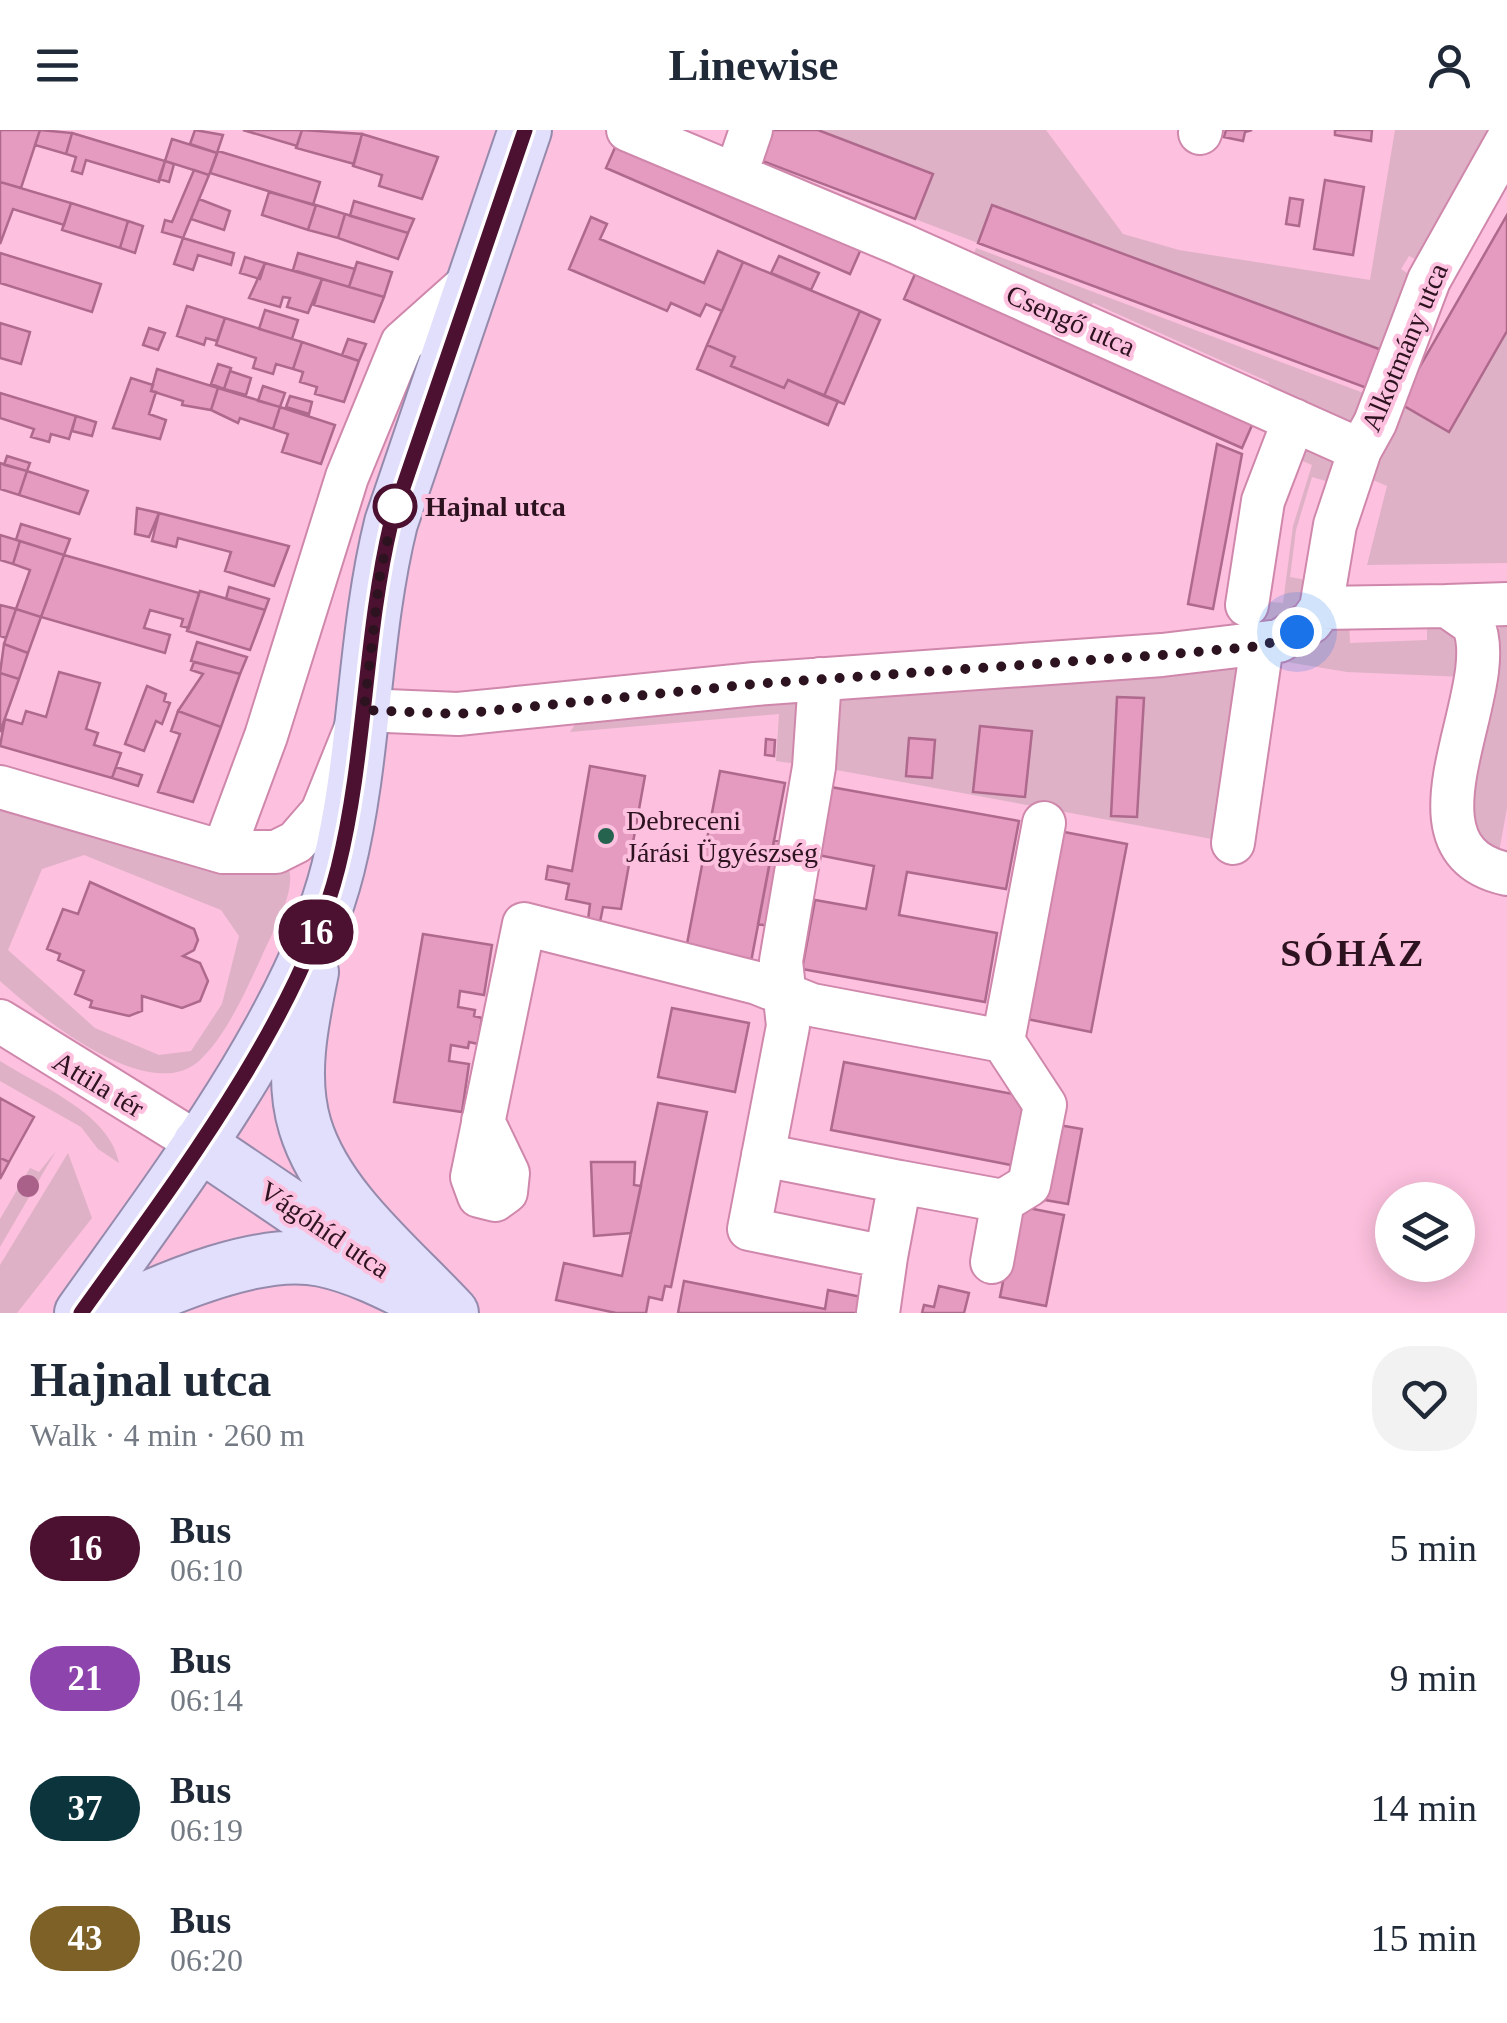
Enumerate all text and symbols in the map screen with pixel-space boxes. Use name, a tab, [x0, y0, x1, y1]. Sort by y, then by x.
icon: menu	[30, 38, 85, 93]
icon: person	[1422, 38, 1477, 93]
text: Linewise	[668, 40, 839, 90]
street label: Alkotmány utca	[1355, 258, 1454, 436]
street label: Csengő utca	[1002, 278, 1140, 363]
marker: Hajnal utca	[374, 485, 416, 527]
place label: Hajnal utca	[425, 491, 566, 522]
your location	[1272, 607, 1322, 657]
place label: Debreceni Járási Ügyészség	[626, 805, 818, 868]
marker: Debreceni Járási Ügyészség	[595, 825, 617, 847]
line badge: 16	[271, 900, 361, 964]
text: 16	[299, 913, 334, 952]
district label: SÓHÁZ	[1280, 932, 1426, 974]
street label: Attila tér	[48, 1045, 150, 1124]
street label: Vágóhíd utca	[254, 1175, 396, 1285]
map controls	[1375, 1182, 1475, 1282]
button: layers	[1375, 1182, 1475, 1282]
button: heart	[1372, 1346, 1477, 1451]
text: Hajnal utca	[30, 1353, 271, 1406]
text: Walk · 4 min · 260 m	[30, 1417, 305, 1453]
text: Bus	[170, 1509, 231, 1551]
text: 5 min	[1389, 1527, 1477, 1569]
text: 16	[68, 1529, 103, 1568]
text: 06:10	[170, 1552, 243, 1588]
text: Bus	[170, 1639, 231, 1681]
text: 9 min	[1389, 1657, 1477, 1699]
text: 21	[68, 1659, 103, 1698]
text: 06:14	[170, 1682, 243, 1718]
text: Bus	[170, 1769, 231, 1811]
text: 14 min	[1370, 1787, 1477, 1829]
text: 37	[68, 1789, 103, 1828]
text: 06:19	[170, 1812, 243, 1848]
text: Bus	[170, 1899, 231, 1941]
text: 15 min	[1370, 1917, 1477, 1959]
text: 43	[68, 1919, 103, 1958]
text: 06:20	[170, 1942, 243, 1978]

